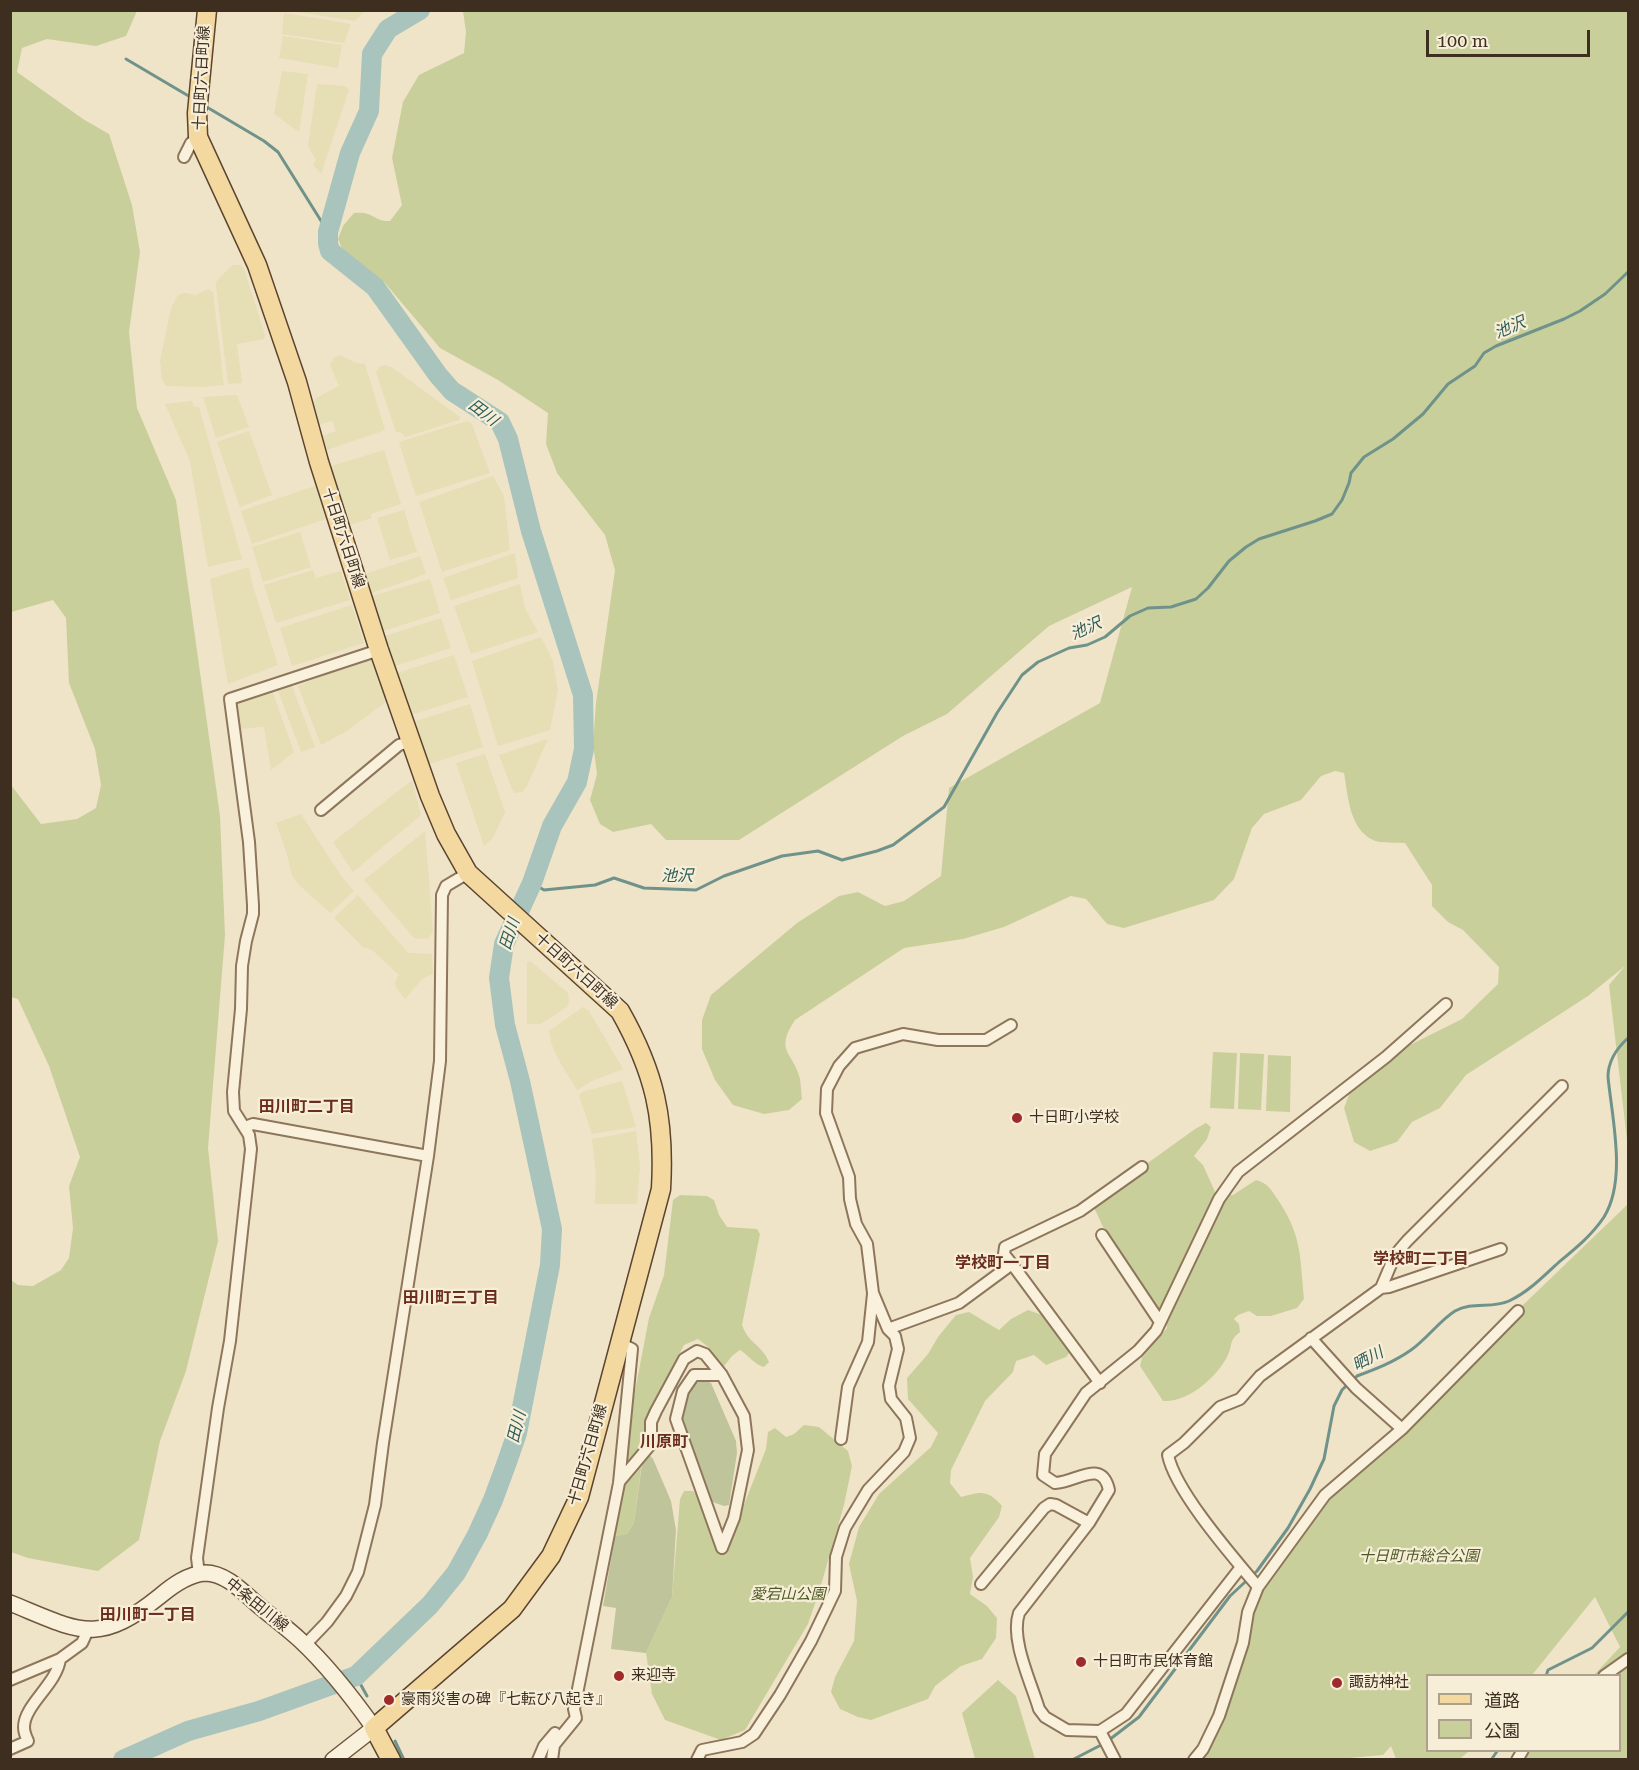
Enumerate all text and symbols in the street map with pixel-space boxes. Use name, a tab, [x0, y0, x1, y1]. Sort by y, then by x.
scale bar	[1429, 18, 1592, 56]
street label: 十日町六日町線	[190, 25, 214, 131]
text: 100 m	[1437, 30, 1488, 51]
water label: 池沢	[1492, 313, 1528, 343]
water label: 田川	[464, 396, 502, 430]
street label: 十日町六日町線	[318, 485, 368, 591]
water label: 池沢	[1067, 614, 1105, 644]
water label: 池沢	[661, 866, 693, 886]
water label: 田川	[496, 916, 524, 952]
street label: 十日町六日町線	[531, 929, 621, 1013]
district label: 田川町二丁目	[259, 1097, 355, 1117]
place label: 十日町小学校	[1029, 1109, 1119, 1127]
marker: 十日町小学校	[1010, 1111, 1024, 1125]
district label: 学校町二丁目	[1373, 1249, 1469, 1269]
district label: 学校町一丁目	[955, 1253, 1051, 1273]
district label: 田川町三丁目	[403, 1288, 499, 1308]
water label: 晒川	[1349, 1343, 1387, 1375]
street label: 十日町六日町線	[565, 1402, 611, 1508]
water label: 田川	[504, 1409, 530, 1445]
district label: 川原町	[640, 1432, 688, 1452]
park label: 十日町市総合公園	[1359, 1548, 1479, 1566]
street label: 中条田川線	[222, 1574, 292, 1636]
park label: 愛宕山公園	[751, 1586, 825, 1604]
district label: 田川町一丁目	[100, 1605, 196, 1625]
place label: 十日町市民体育館	[1093, 1653, 1213, 1671]
marker: 十日町市民体育館	[1074, 1655, 1088, 1669]
place label: 来迎寺	[631, 1667, 676, 1685]
marker: 来迎寺	[612, 1669, 626, 1683]
place label: 諏訪神社	[1349, 1674, 1409, 1692]
legend	[1426, 1674, 1621, 1752]
marker: 諏訪神社	[1330, 1676, 1344, 1690]
text: 道路	[1484, 1690, 1520, 1711]
place label: 豪雨災害の碑『七転び八起き』	[401, 1691, 611, 1709]
marker: 豪雨災害の碑『七転び八起き』	[382, 1693, 396, 1707]
text: 公園	[1484, 1720, 1520, 1741]

